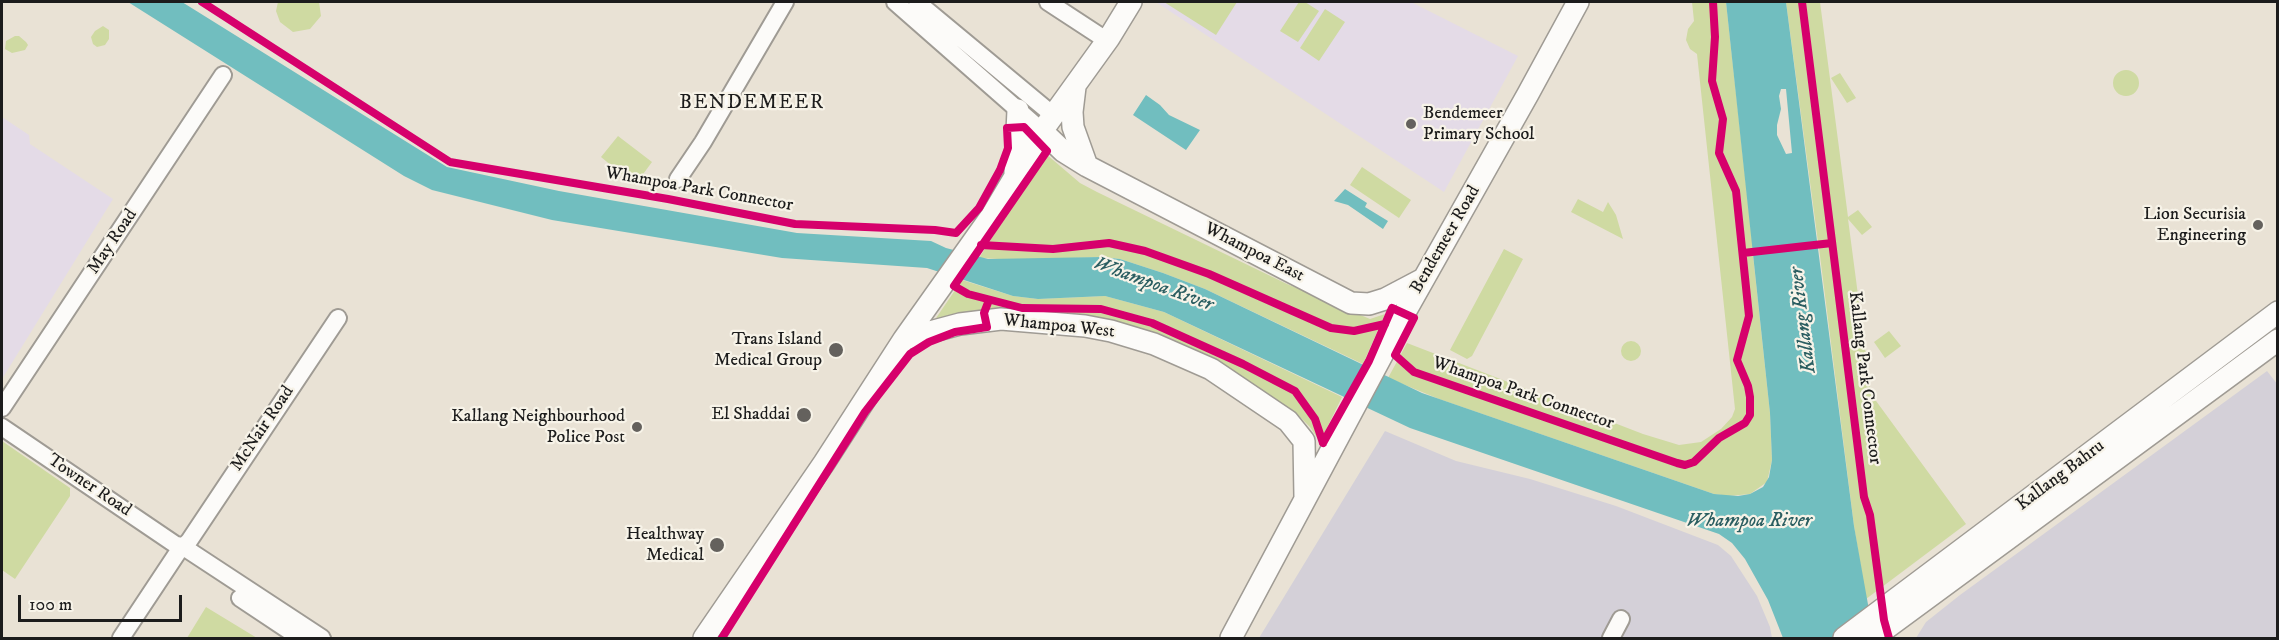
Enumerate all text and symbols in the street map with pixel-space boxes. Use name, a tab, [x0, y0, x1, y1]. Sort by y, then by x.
district label: BENDEMEER	[679, 92, 825, 116]
place label: Bendemeer Primary School	[1423, 103, 1534, 146]
marker: Bendemeer Primary School	[1404, 117, 1418, 131]
street label: Whampoa Park Connector	[603, 163, 795, 217]
street label: Bendemeer Road	[1406, 182, 1486, 298]
place label: Lion Securisia Engineering	[2143, 204, 2246, 246]
street label: May Road	[83, 205, 143, 279]
marker: Lion Securisia Engineering	[2251, 218, 2265, 232]
street label: Whampoa East	[1201, 219, 1307, 287]
water label: Whampoa River	[1090, 252, 1216, 318]
water label: Kallang River	[1786, 266, 1822, 374]
street label: Kallang Park Connector	[1843, 290, 1885, 466]
street label: Whampoa West	[1002, 310, 1116, 344]
place label: Trans Island Medical Group	[714, 329, 822, 372]
marker: Trans Island Medical Group	[827, 341, 845, 359]
street label: Whampoa Park Connector	[1430, 353, 1616, 435]
street label: McNair Road	[227, 382, 299, 476]
place label: El Shaddai	[711, 404, 790, 426]
place label: Kallang Neighbourhood Police Post	[451, 406, 625, 448]
marker: El Shaddai	[795, 406, 813, 424]
marker: Kallang Neighbourhood Police Post	[630, 420, 644, 434]
street label: Kallang Bahru	[2013, 436, 2109, 516]
street label: Towner Road	[43, 450, 135, 522]
water label: Whampoa River	[1686, 510, 1812, 534]
place label: Healthway Medical	[626, 524, 704, 566]
marker: Healthway Medical	[708, 536, 726, 554]
scale bar	[21, 583, 184, 621]
text: 100 m	[29, 594, 72, 616]

